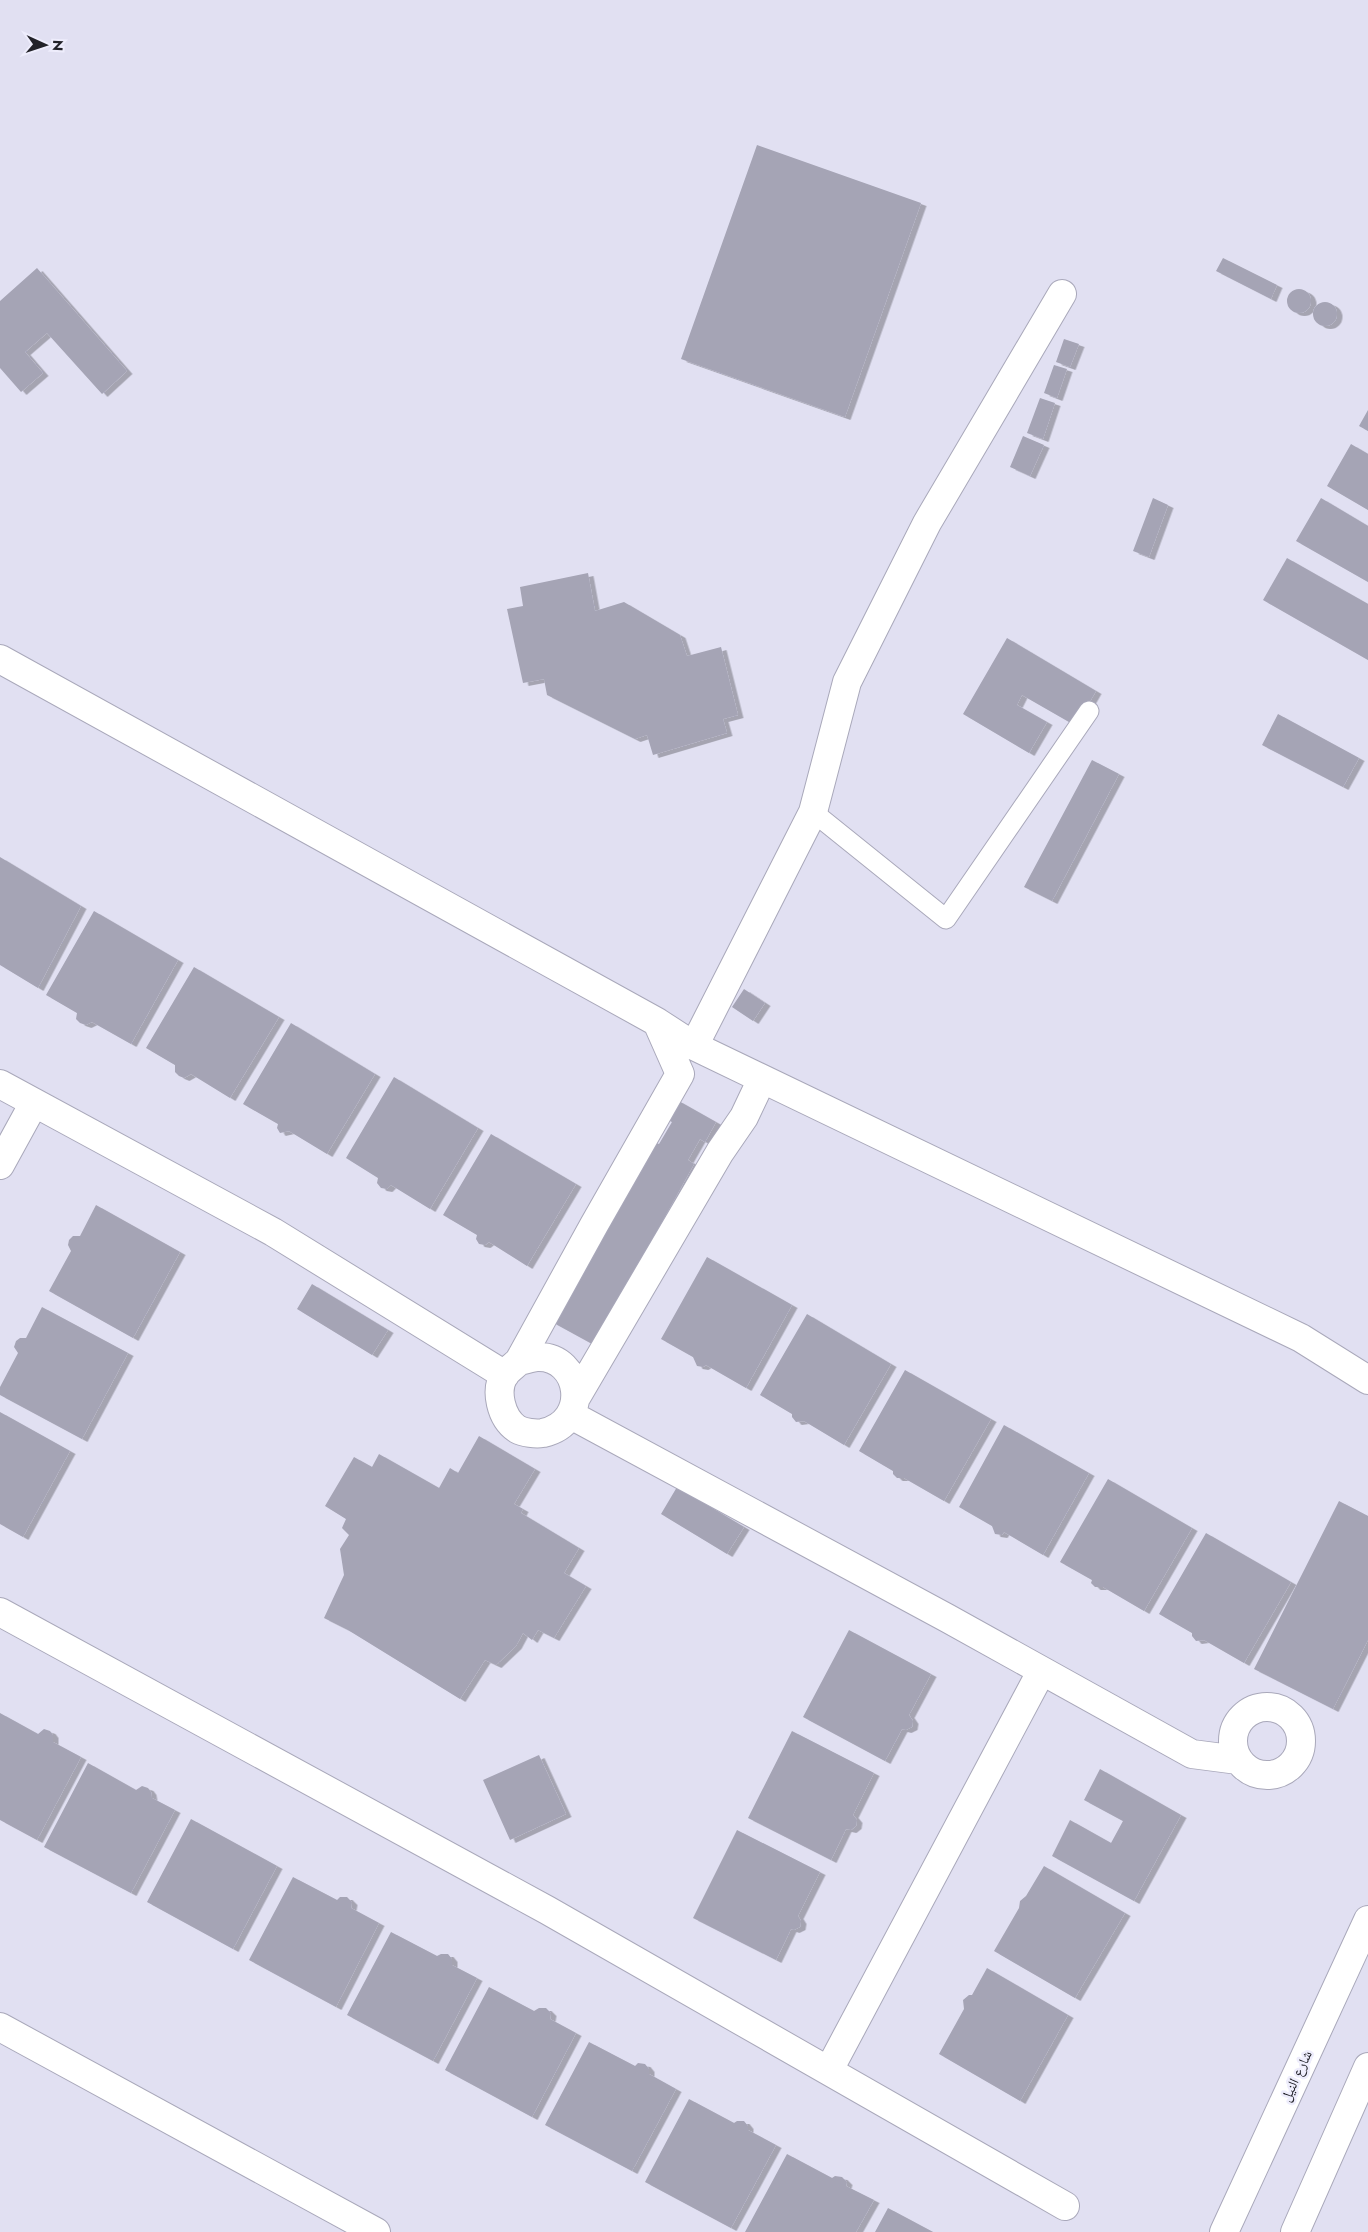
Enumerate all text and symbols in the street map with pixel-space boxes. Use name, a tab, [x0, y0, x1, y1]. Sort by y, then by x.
north arrow	[20, 20, 70, 70]
text: N	[48, 40, 68, 52]
street label: شارع النيل	[1275, 2047, 1317, 2105]

